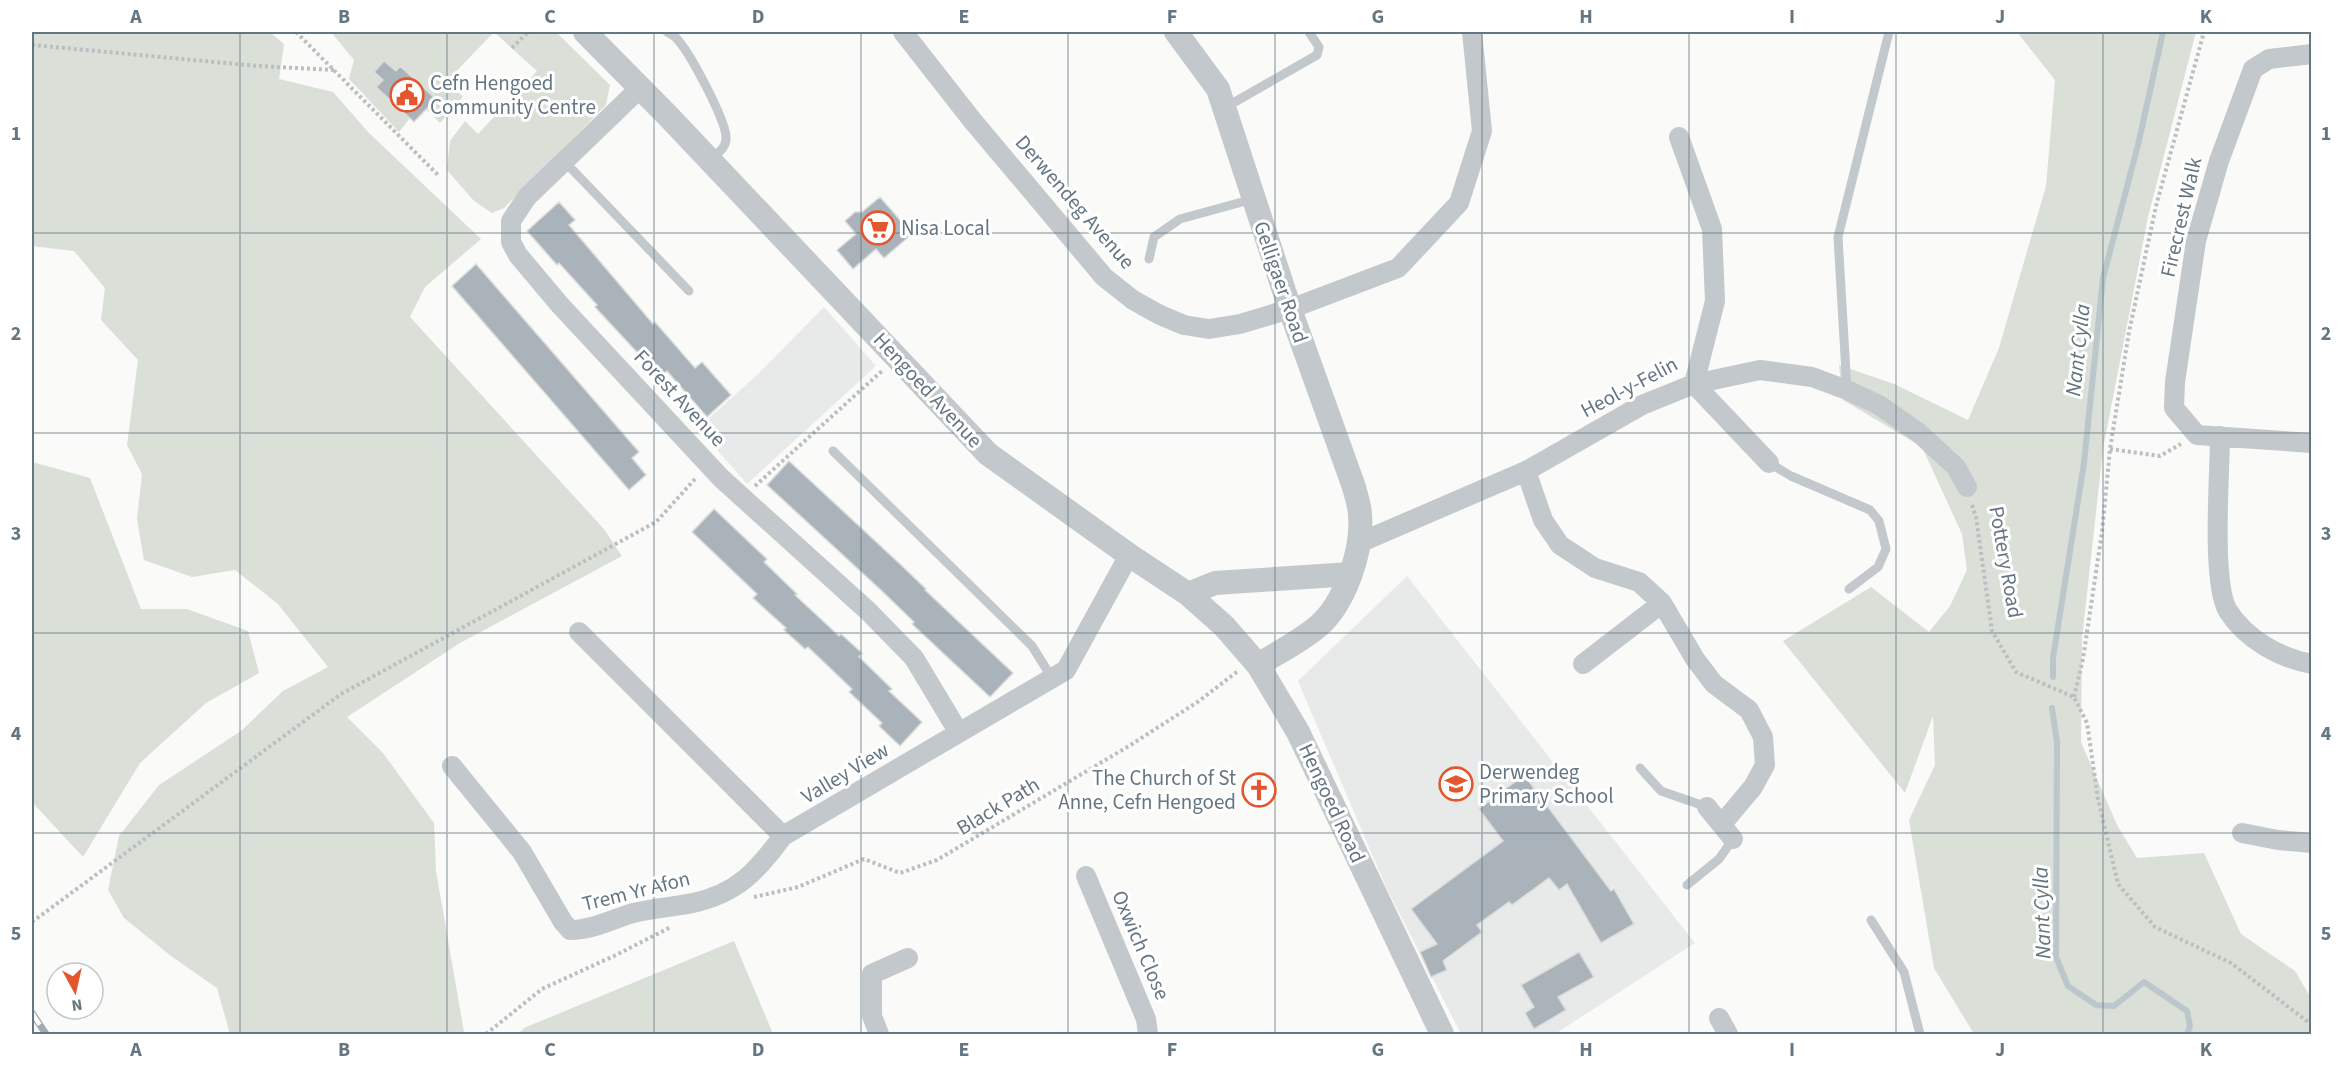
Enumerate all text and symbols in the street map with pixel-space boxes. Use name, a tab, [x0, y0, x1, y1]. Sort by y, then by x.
text: A	[129, 3, 142, 31]
text: B	[338, 3, 350, 31]
text: C	[544, 3, 556, 31]
text: D	[752, 3, 764, 31]
text: E	[959, 3, 969, 31]
text: F	[1167, 3, 1177, 31]
text: G	[1372, 3, 1384, 31]
text: H	[1579, 3, 1593, 31]
text: I	[1789, 3, 1795, 31]
text: J	[1995, 3, 2005, 31]
text: K	[2200, 3, 2213, 31]
place label: Cefn Hengoed Community Centre	[430, 68, 596, 122]
public building icon: Cefn Hengoed Community Centre	[389, 77, 425, 113]
text: 1	[11, 120, 21, 148]
text: 1	[2321, 120, 2331, 148]
street label: Derwendeg Avenue	[1008, 128, 1142, 276]
street label: Firecrest Walk	[2153, 153, 2210, 280]
supermarket icon: Nisa Local	[860, 210, 896, 246]
place label: Nisa Local	[901, 213, 990, 243]
street label: Gelligaer Road	[1246, 217, 1316, 347]
water label: Nant Cylla	[2057, 302, 2099, 398]
text: 2	[11, 320, 21, 348]
text: 2	[2321, 320, 2331, 348]
street label: Hengoed Avenue	[866, 326, 990, 454]
street label: Forest Avenue	[627, 343, 733, 453]
street label: Heol-y-Felin	[1575, 349, 1683, 425]
street label: Pottery Road	[1981, 504, 2031, 620]
text: 3	[11, 520, 21, 548]
text: 3	[2321, 520, 2331, 548]
text: 4	[11, 720, 22, 748]
text: 4	[2321, 720, 2332, 748]
street label: Valley View	[795, 735, 895, 811]
street label: Hengoed Road	[1291, 738, 1373, 868]
place label: Derwendeg Primary School	[1479, 757, 1614, 811]
place label: The Church of St Anne, Cefn Hengoed	[1058, 763, 1236, 817]
school or university icon: Derwendeg Primary School	[1438, 766, 1474, 802]
street label: Black Path	[951, 769, 1045, 843]
church icon: The Church of St Anne, Cefn Hengoed	[1241, 772, 1277, 808]
street label: Trem Yr Afon	[579, 863, 693, 919]
water label: Nant Cylla	[2024, 866, 2060, 960]
street label: Oxwich Close	[1104, 886, 1178, 1004]
text: 5	[11, 920, 21, 948]
text: 5	[2321, 920, 2331, 948]
north arrow	[45, 961, 105, 1021]
text: N	[70, 993, 84, 1016]
text: A	[129, 1036, 142, 1064]
text: B	[338, 1036, 350, 1064]
text: C	[544, 1036, 556, 1064]
text: D	[752, 1036, 764, 1064]
text: E	[959, 1036, 969, 1064]
text: F	[1167, 1036, 1177, 1064]
text: G	[1372, 1036, 1384, 1064]
text: H	[1579, 1036, 1593, 1064]
text: I	[1789, 1036, 1795, 1064]
text: J	[1995, 1036, 2005, 1064]
text: K	[2200, 1036, 2213, 1064]

